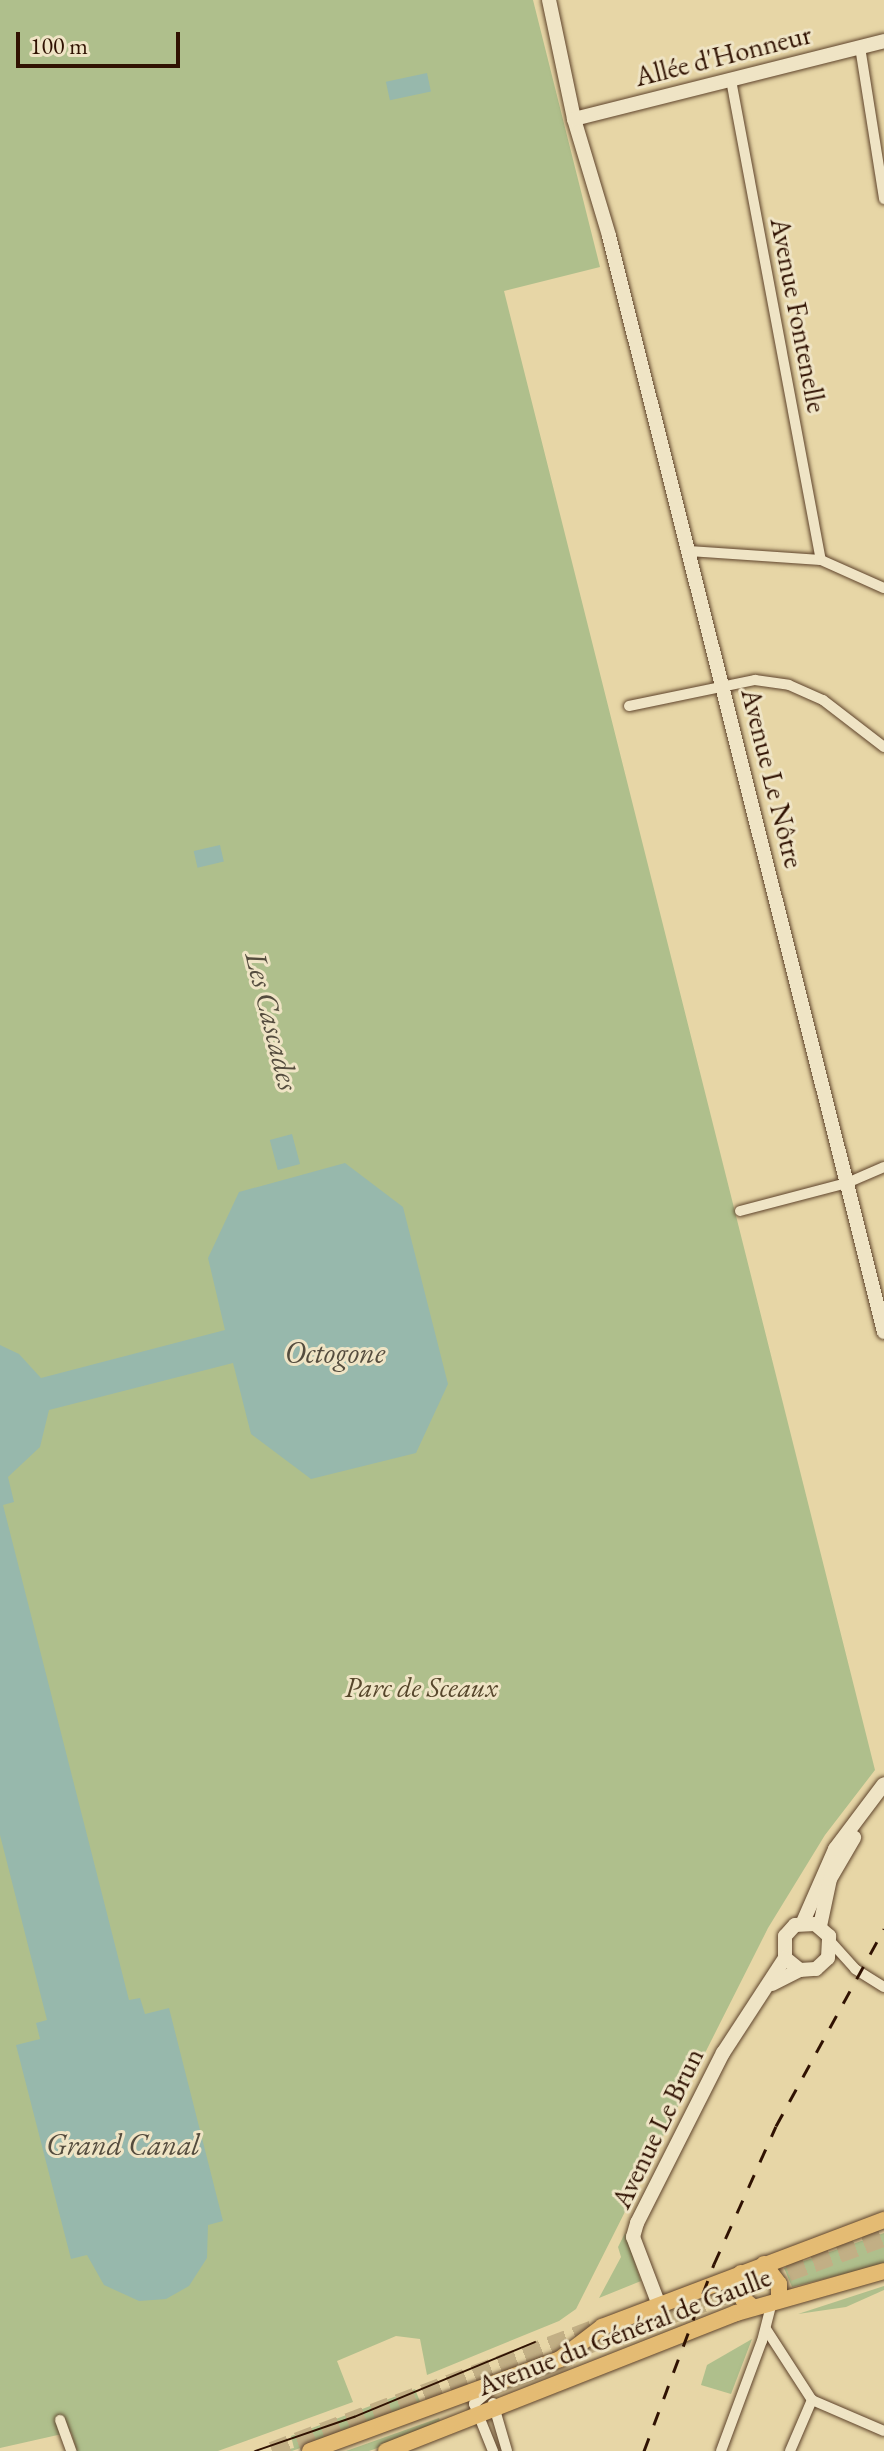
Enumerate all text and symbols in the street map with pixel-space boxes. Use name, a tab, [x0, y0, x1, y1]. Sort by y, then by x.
scale bar	[20, 16, 184, 66]
street label: Allée d'Honneur	[631, 17, 815, 93]
text: 100 m	[30, 30, 88, 61]
street label: Avenue Fontenelle	[764, 215, 834, 415]
street label: Avenue Le Nôtre	[734, 685, 812, 871]
water label: Les Cascades	[237, 948, 307, 1094]
water label: Octogone	[285, 1335, 385, 1371]
park label: Parc de Sceaux	[344, 1670, 498, 1704]
street label: Avenue Le Brun	[604, 2042, 710, 2214]
water label: Grand Canal	[46, 2127, 200, 2163]
street label: Avenue du Général de Gaulle	[472, 2259, 776, 2403]

